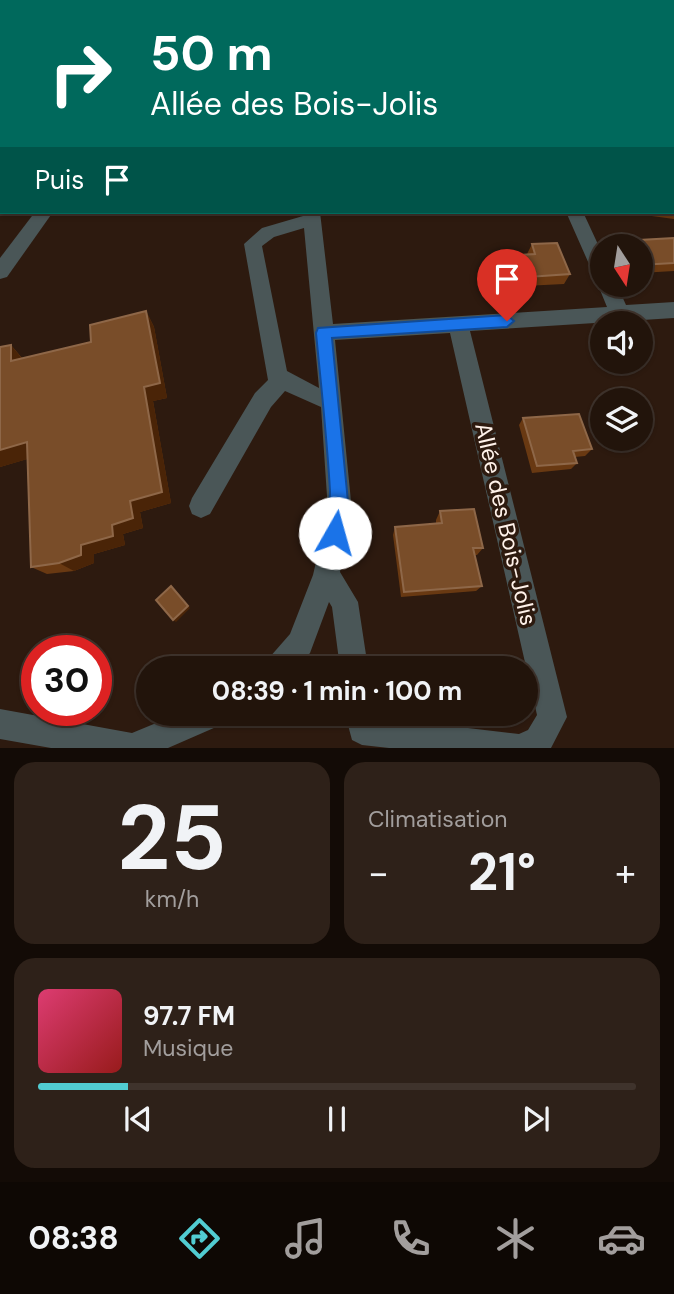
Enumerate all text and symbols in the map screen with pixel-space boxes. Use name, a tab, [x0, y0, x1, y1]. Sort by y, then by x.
text: 50 m	[150, 21, 273, 85]
icon: right	[35, 28, 126, 119]
text: Allée des Bois-Jolis	[150, 83, 438, 125]
icon: arrive	[98, 161, 136, 199]
text: Puis	[35, 163, 84, 197]
north arrow	[590, 234, 653, 298]
map controls	[590, 234, 653, 451]
pin	[477, 249, 537, 321]
icon: arrive	[488, 260, 526, 298]
button: sound	[590, 311, 653, 374]
button: layers	[590, 388, 653, 451]
street label: Allée des Bois-Jolis	[468, 420, 544, 628]
position arrow	[298, 496, 372, 570]
speed limit sign: 30	[21, 635, 112, 726]
text: 08:39 · 1 min · 100 m	[212, 674, 462, 708]
text: 25	[117, 779, 227, 897]
text: Climatisation	[368, 804, 507, 834]
text: 21°	[468, 838, 536, 906]
text: −	[368, 848, 389, 898]
text: +	[615, 848, 636, 898]
text: km/h	[145, 884, 199, 914]
text: 97.7 FM	[143, 999, 235, 1033]
text: Musique	[143, 1033, 233, 1063]
icon: previous	[119, 1100, 157, 1138]
icon: pause	[318, 1100, 356, 1138]
icon: next	[517, 1100, 555, 1138]
icon: directions	[175, 1214, 224, 1263]
icon: music	[281, 1214, 330, 1263]
icon: phone	[386, 1214, 435, 1263]
icon: climate	[491, 1214, 540, 1263]
icon: car	[597, 1214, 646, 1263]
text: 08:38	[28, 1217, 119, 1259]

